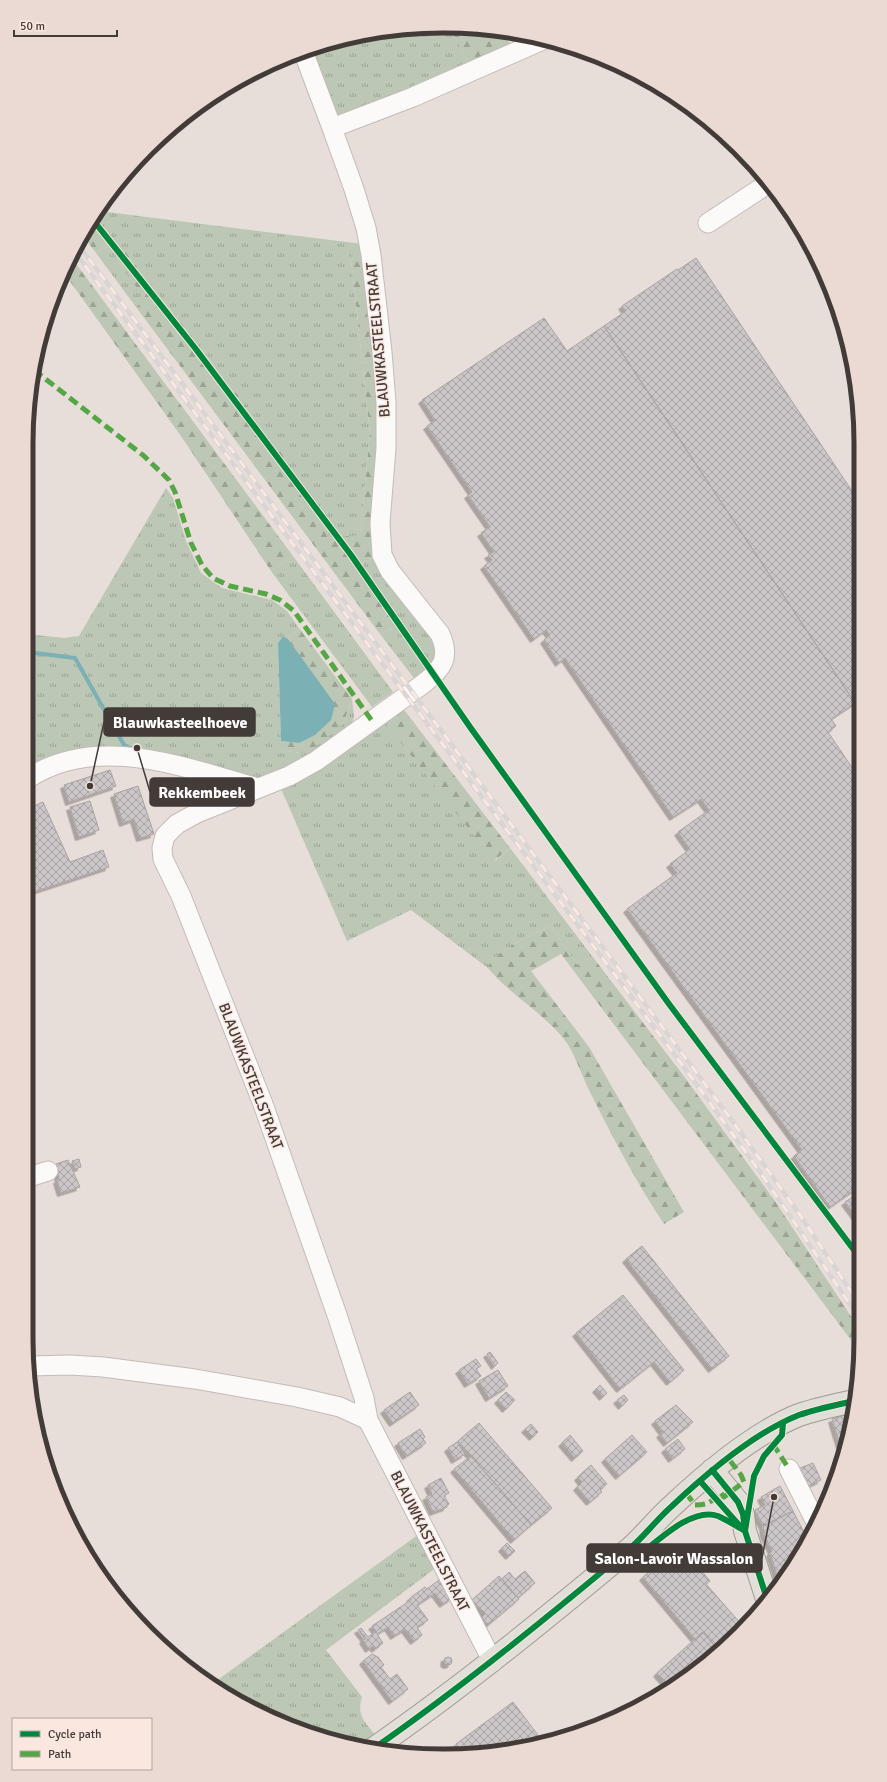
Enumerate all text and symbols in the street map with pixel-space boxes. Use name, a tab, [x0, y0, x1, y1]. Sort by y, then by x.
scale bar	[14, 12, 117, 38]
text: 50 m	[20, 19, 45, 34]
street label: BLAUWKASTEELSTRAAT	[362, 261, 394, 418]
callout: Blauwkasteelhoeve	[104, 708, 255, 736]
text: Blauwkasteelhoeve	[113, 713, 247, 733]
callout: Rekkembeek	[150, 778, 254, 806]
text: Rekkembeek	[158, 783, 246, 803]
street label: BLAUWKASTEELSTRAAT	[215, 1000, 288, 1152]
street label: BLAUWKASTEELSTRAAT	[387, 1468, 474, 1615]
callout: Salon-Lavoir Wassalon	[587, 1544, 762, 1572]
text: Salon-Lavoir Wassalon	[595, 1549, 753, 1569]
legend	[12, 1718, 152, 1770]
text: Cycle path	[48, 1727, 101, 1742]
text: Path	[48, 1747, 71, 1762]

